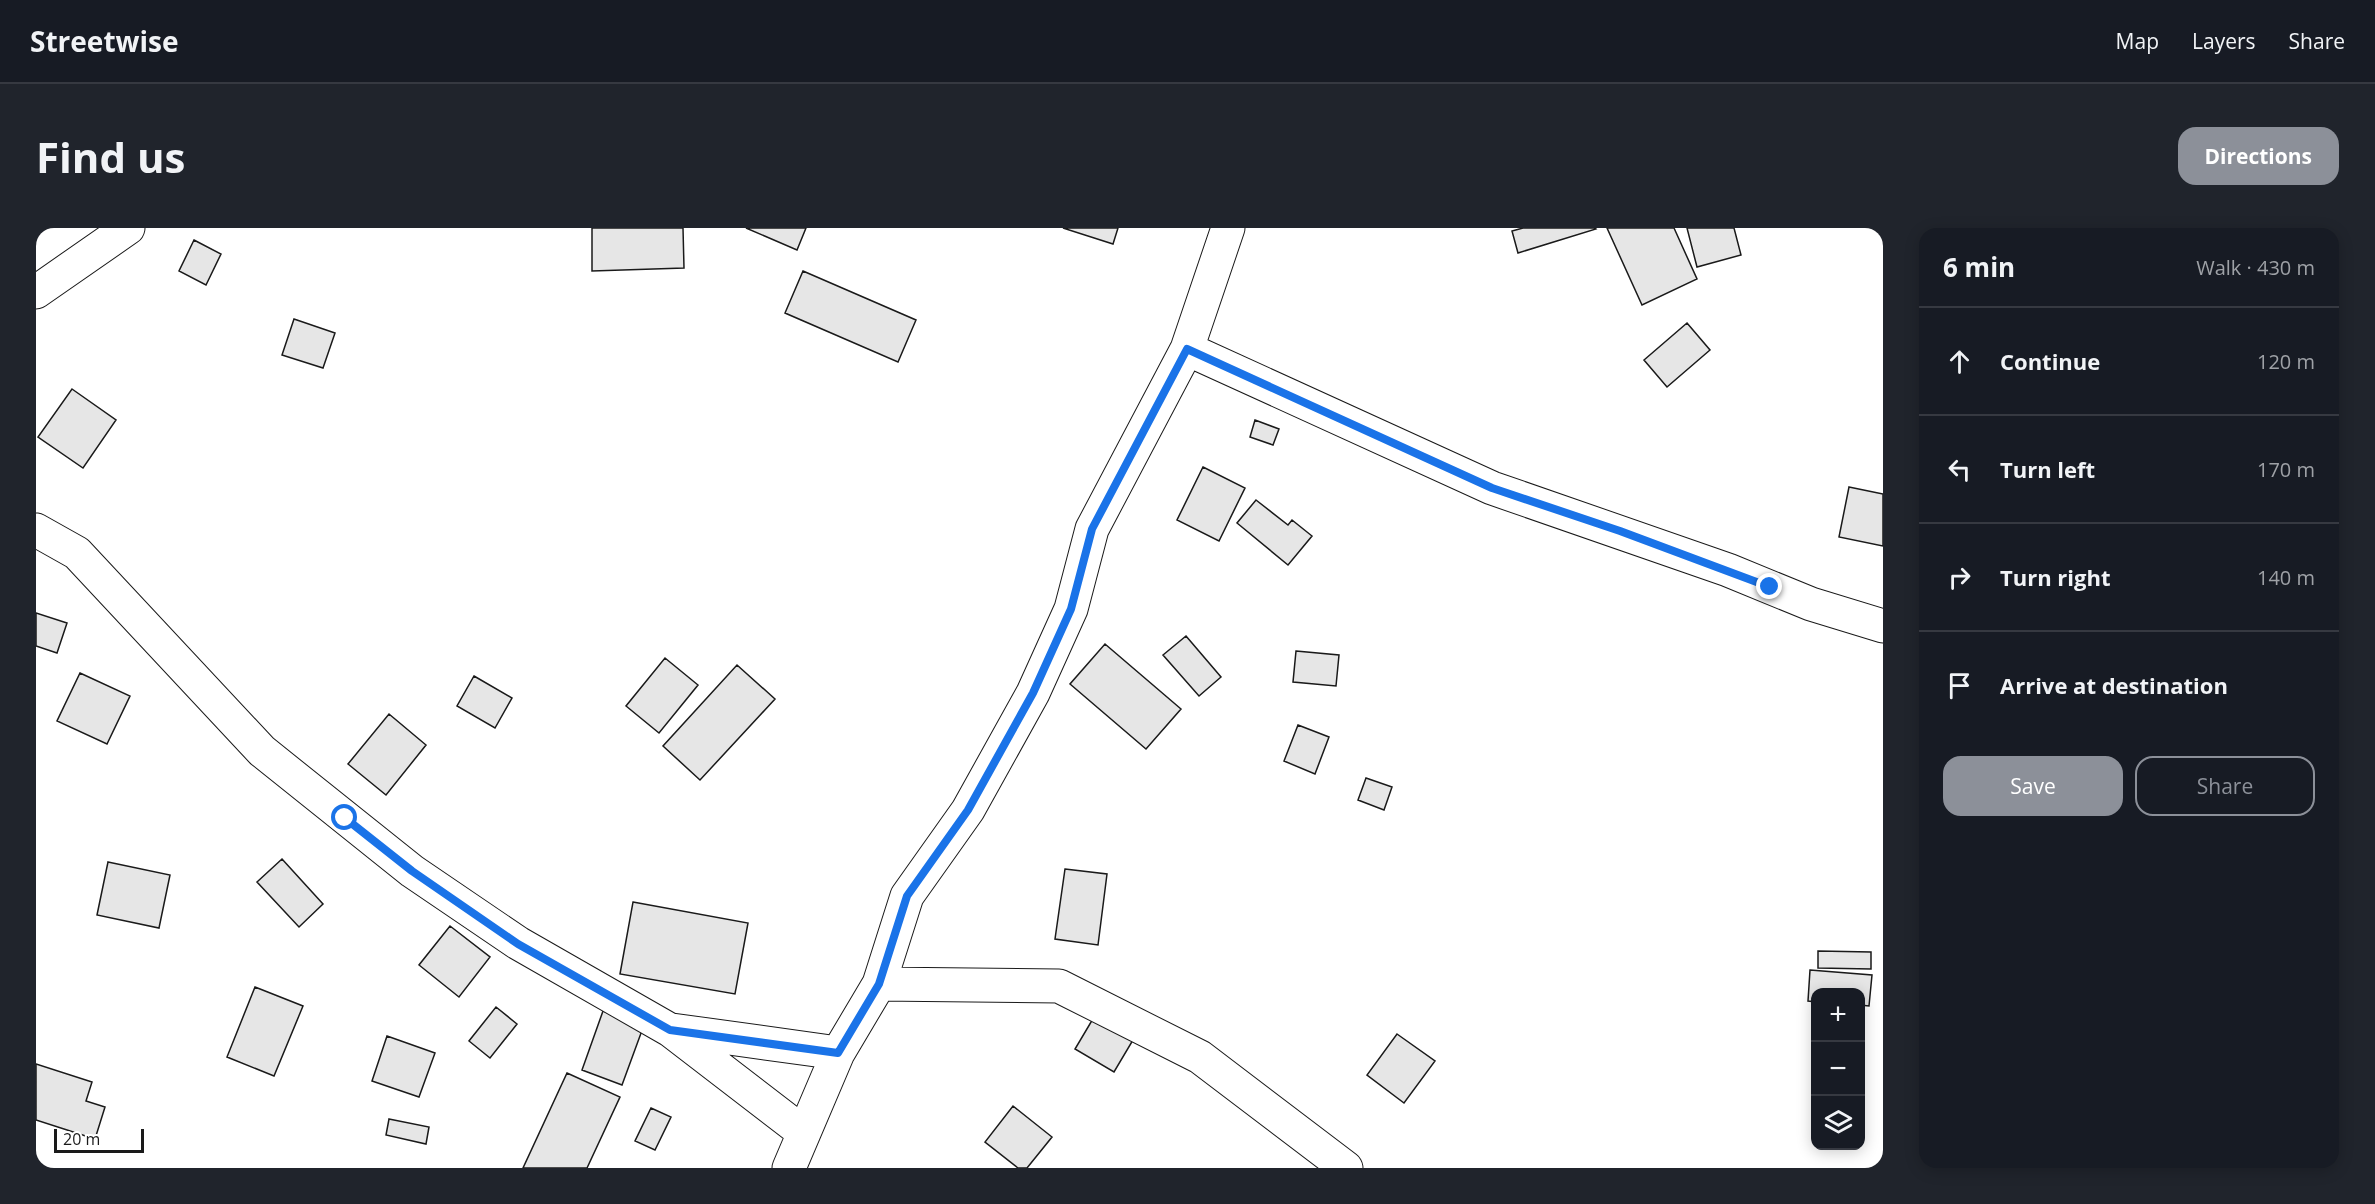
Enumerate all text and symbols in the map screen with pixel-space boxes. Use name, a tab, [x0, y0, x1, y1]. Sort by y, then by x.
text: Streetwise	[30, 22, 179, 60]
text: Map	[2116, 27, 2159, 55]
text: Layers	[2192, 27, 2256, 55]
text: Share	[2289, 27, 2345, 55]
button: Directions	[2178, 127, 2339, 185]
text: Find us	[36, 128, 185, 185]
text: 6 min	[1943, 249, 2015, 285]
text: Walk · 430 m	[2196, 254, 2315, 281]
icon: ahead	[1943, 345, 1976, 378]
text: Continue	[2000, 346, 2100, 376]
text: 120 m	[2257, 348, 2315, 375]
icon: left	[1943, 453, 1976, 486]
text: Turn left	[2000, 454, 2095, 484]
text: 170 m	[2257, 456, 2315, 483]
icon: right	[1943, 561, 1976, 594]
text: Turn right	[2000, 562, 2111, 592]
text: 140 m	[2257, 564, 2315, 591]
route end	[1756, 573, 1782, 599]
icon: arrive	[1943, 669, 1976, 702]
text: Arrive at destination	[2000, 670, 2228, 700]
button: Save	[1943, 756, 2123, 816]
button: Share	[2135, 756, 2315, 816]
route start	[331, 804, 357, 830]
map controls	[1811, 988, 1865, 1150]
button: +	[1811, 988, 1865, 1042]
button: −	[1811, 1042, 1865, 1096]
button: layers	[1811, 1096, 1865, 1150]
scale bar	[54, 1126, 144, 1154]
text: 20 m	[63, 1128, 100, 1150]

